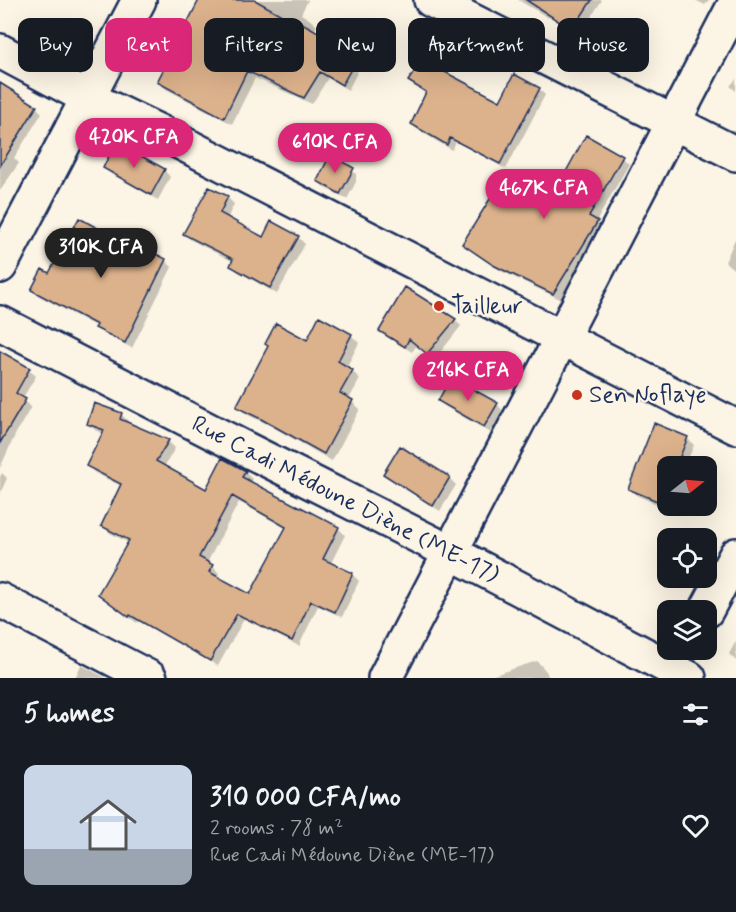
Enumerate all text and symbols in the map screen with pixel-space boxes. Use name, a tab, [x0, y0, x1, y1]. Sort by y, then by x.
chip: Buy	[18, 18, 93, 72]
chip: Rent	[105, 18, 192, 72]
chip: Filters	[204, 18, 304, 72]
chip: New	[316, 18, 396, 72]
chip: Apartment	[408, 18, 545, 72]
chip: House	[557, 18, 649, 72]
pin: 420K CFA	[72, 118, 196, 169]
pin: 610K CFA	[273, 123, 397, 174]
text: 420K CFA	[89, 124, 179, 151]
text: 610K CFA	[292, 129, 378, 156]
pin: 467K CFA	[482, 169, 606, 220]
text: 467K CFA	[499, 175, 589, 202]
pin: 310K CFA	[39, 228, 163, 279]
text: 310K CFA	[59, 234, 143, 261]
place label: Tailleur	[451, 291, 523, 322]
marker: Tailleur	[432, 299, 446, 313]
pin: 216K CFA	[406, 351, 530, 402]
text: 216K CFA	[426, 357, 510, 384]
place label: Sen Noflaye	[589, 380, 706, 411]
marker: Sen Noflaye	[570, 388, 584, 402]
street label: Rue Cadi Médoune Diène (ME-17)	[186, 409, 504, 591]
north arrow	[657, 456, 717, 516]
map controls	[657, 456, 717, 660]
button: locate	[657, 528, 717, 588]
button: layers	[657, 600, 717, 660]
text: 5 homes	[24, 697, 115, 731]
icon: filters	[679, 698, 712, 731]
text: 310 000 CFA/mo	[210, 781, 401, 815]
icon: home	[72, 789, 144, 861]
icon: heart	[679, 809, 712, 842]
text: 2 rooms · 78 m²	[210, 815, 343, 842]
text: Rue Cadi Médoune Diène (ME-17)	[210, 842, 494, 869]

